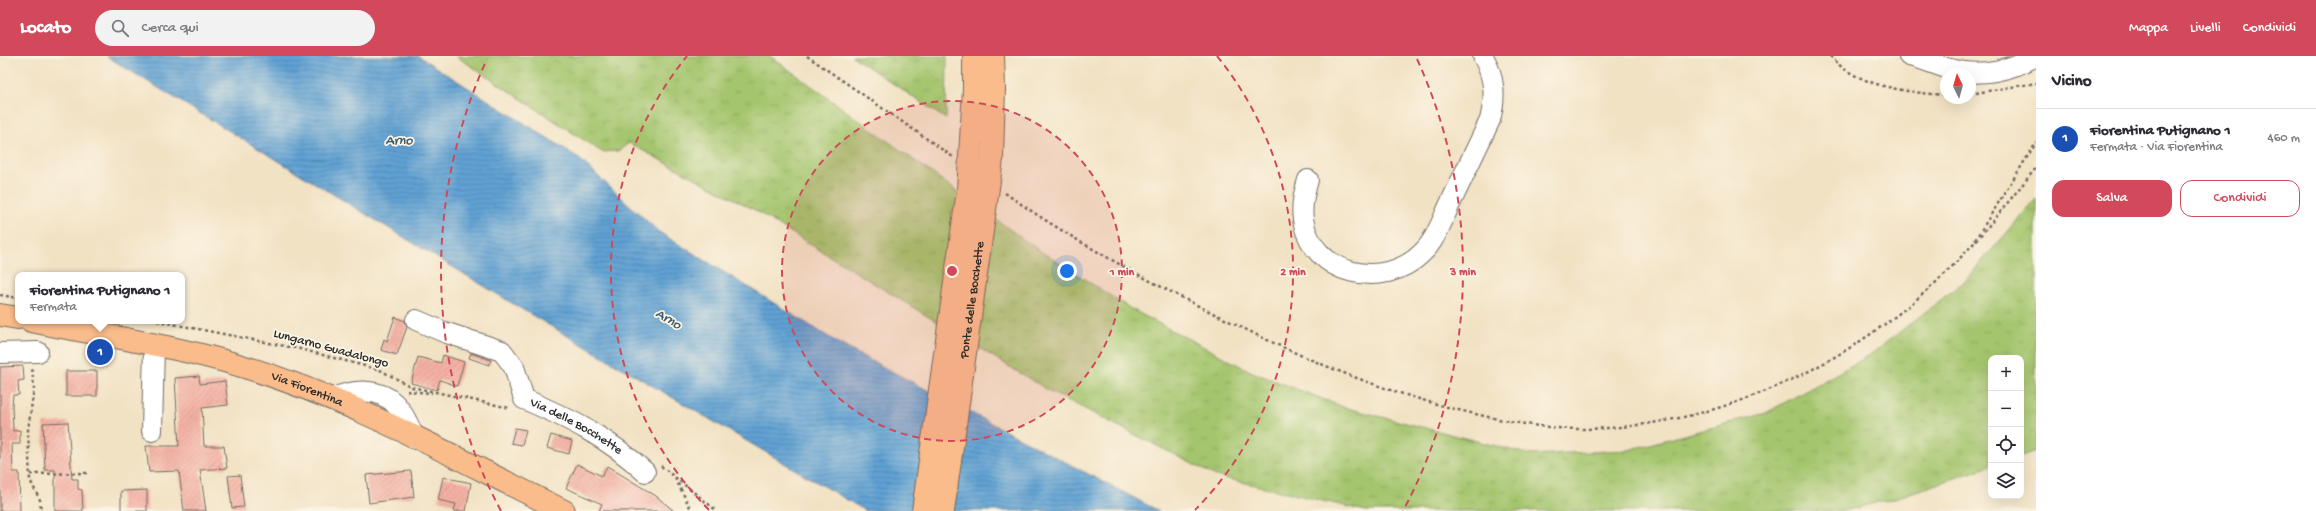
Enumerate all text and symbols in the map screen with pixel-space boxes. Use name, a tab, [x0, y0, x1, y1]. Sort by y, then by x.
search box	[95, 10, 375, 46]
text: Locato	[20, 17, 71, 40]
icon: search	[109, 17, 131, 39]
text: Cerca qui	[141, 19, 199, 37]
text: Mappa	[2129, 20, 2168, 37]
text: Livelli	[2190, 20, 2221, 37]
text: Condividi	[2243, 20, 2296, 37]
north arrow	[1940, 68, 1976, 104]
text: Vicino	[2052, 72, 2092, 92]
text: Fiorentina Putignano 1	[2090, 122, 2230, 140]
text: 1	[2062, 131, 2068, 146]
text: 460 m	[2268, 131, 2300, 146]
water label: Arno	[385, 133, 413, 150]
text: Fermata · Via Fiorentina	[2090, 140, 2223, 155]
button: Salva	[2052, 180, 2172, 217]
button: Condividi	[2180, 180, 2300, 217]
street label: Ponte delle Bocchette	[957, 240, 988, 361]
your location	[1057, 261, 1077, 281]
centre of rings	[945, 264, 959, 278]
text: 1 min	[1109, 266, 1135, 280]
text: 2 min	[1280, 266, 1306, 280]
text: 3 min	[1449, 266, 1476, 280]
popup	[15, 272, 185, 324]
text: Fiorentina Putignano 1	[30, 282, 170, 300]
text: Fermata	[30, 300, 77, 315]
water label: Arno	[652, 306, 685, 335]
street label: Lungarno Guadalongo	[272, 326, 390, 372]
pin: 1	[87, 337, 113, 367]
map controls	[1988, 355, 2024, 499]
button: +	[1988, 355, 2024, 391]
street label: Via Fiorentina	[268, 368, 346, 410]
button: −	[1988, 391, 2024, 427]
street label: Via delle Bocchette	[527, 395, 626, 458]
button: locate	[1988, 427, 2024, 463]
button: layers	[1988, 463, 2024, 499]

